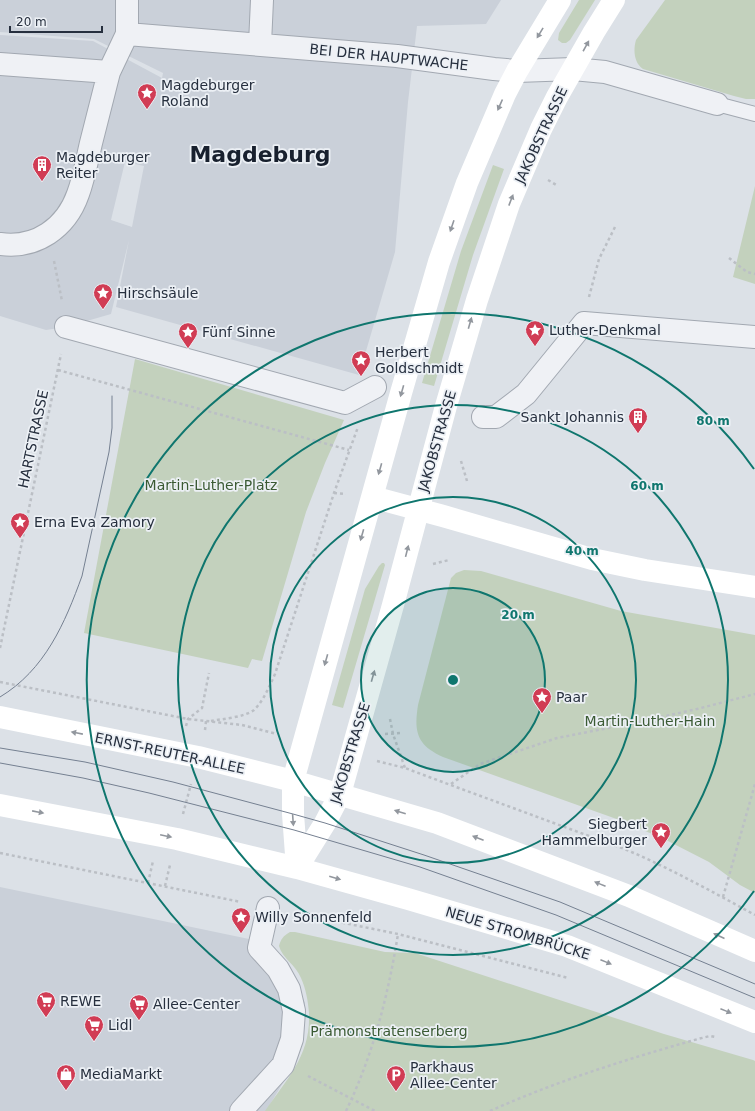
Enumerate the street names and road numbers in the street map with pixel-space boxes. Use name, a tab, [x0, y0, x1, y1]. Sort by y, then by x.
street label: BEI DER HAUPTWACHE	[309, 41, 469, 73]
street label: JAKOBSTRASSE	[511, 84, 570, 187]
street label: HARTSTRASSE	[15, 388, 51, 490]
street label: JAKOBSTRASSE	[415, 388, 459, 495]
street label: JAKOBSTRASSE	[327, 700, 373, 807]
street label: ERNST-REUTER-ALLEE	[93, 729, 247, 777]
street label: NEUE STROMBRÜCKE	[444, 902, 593, 963]

